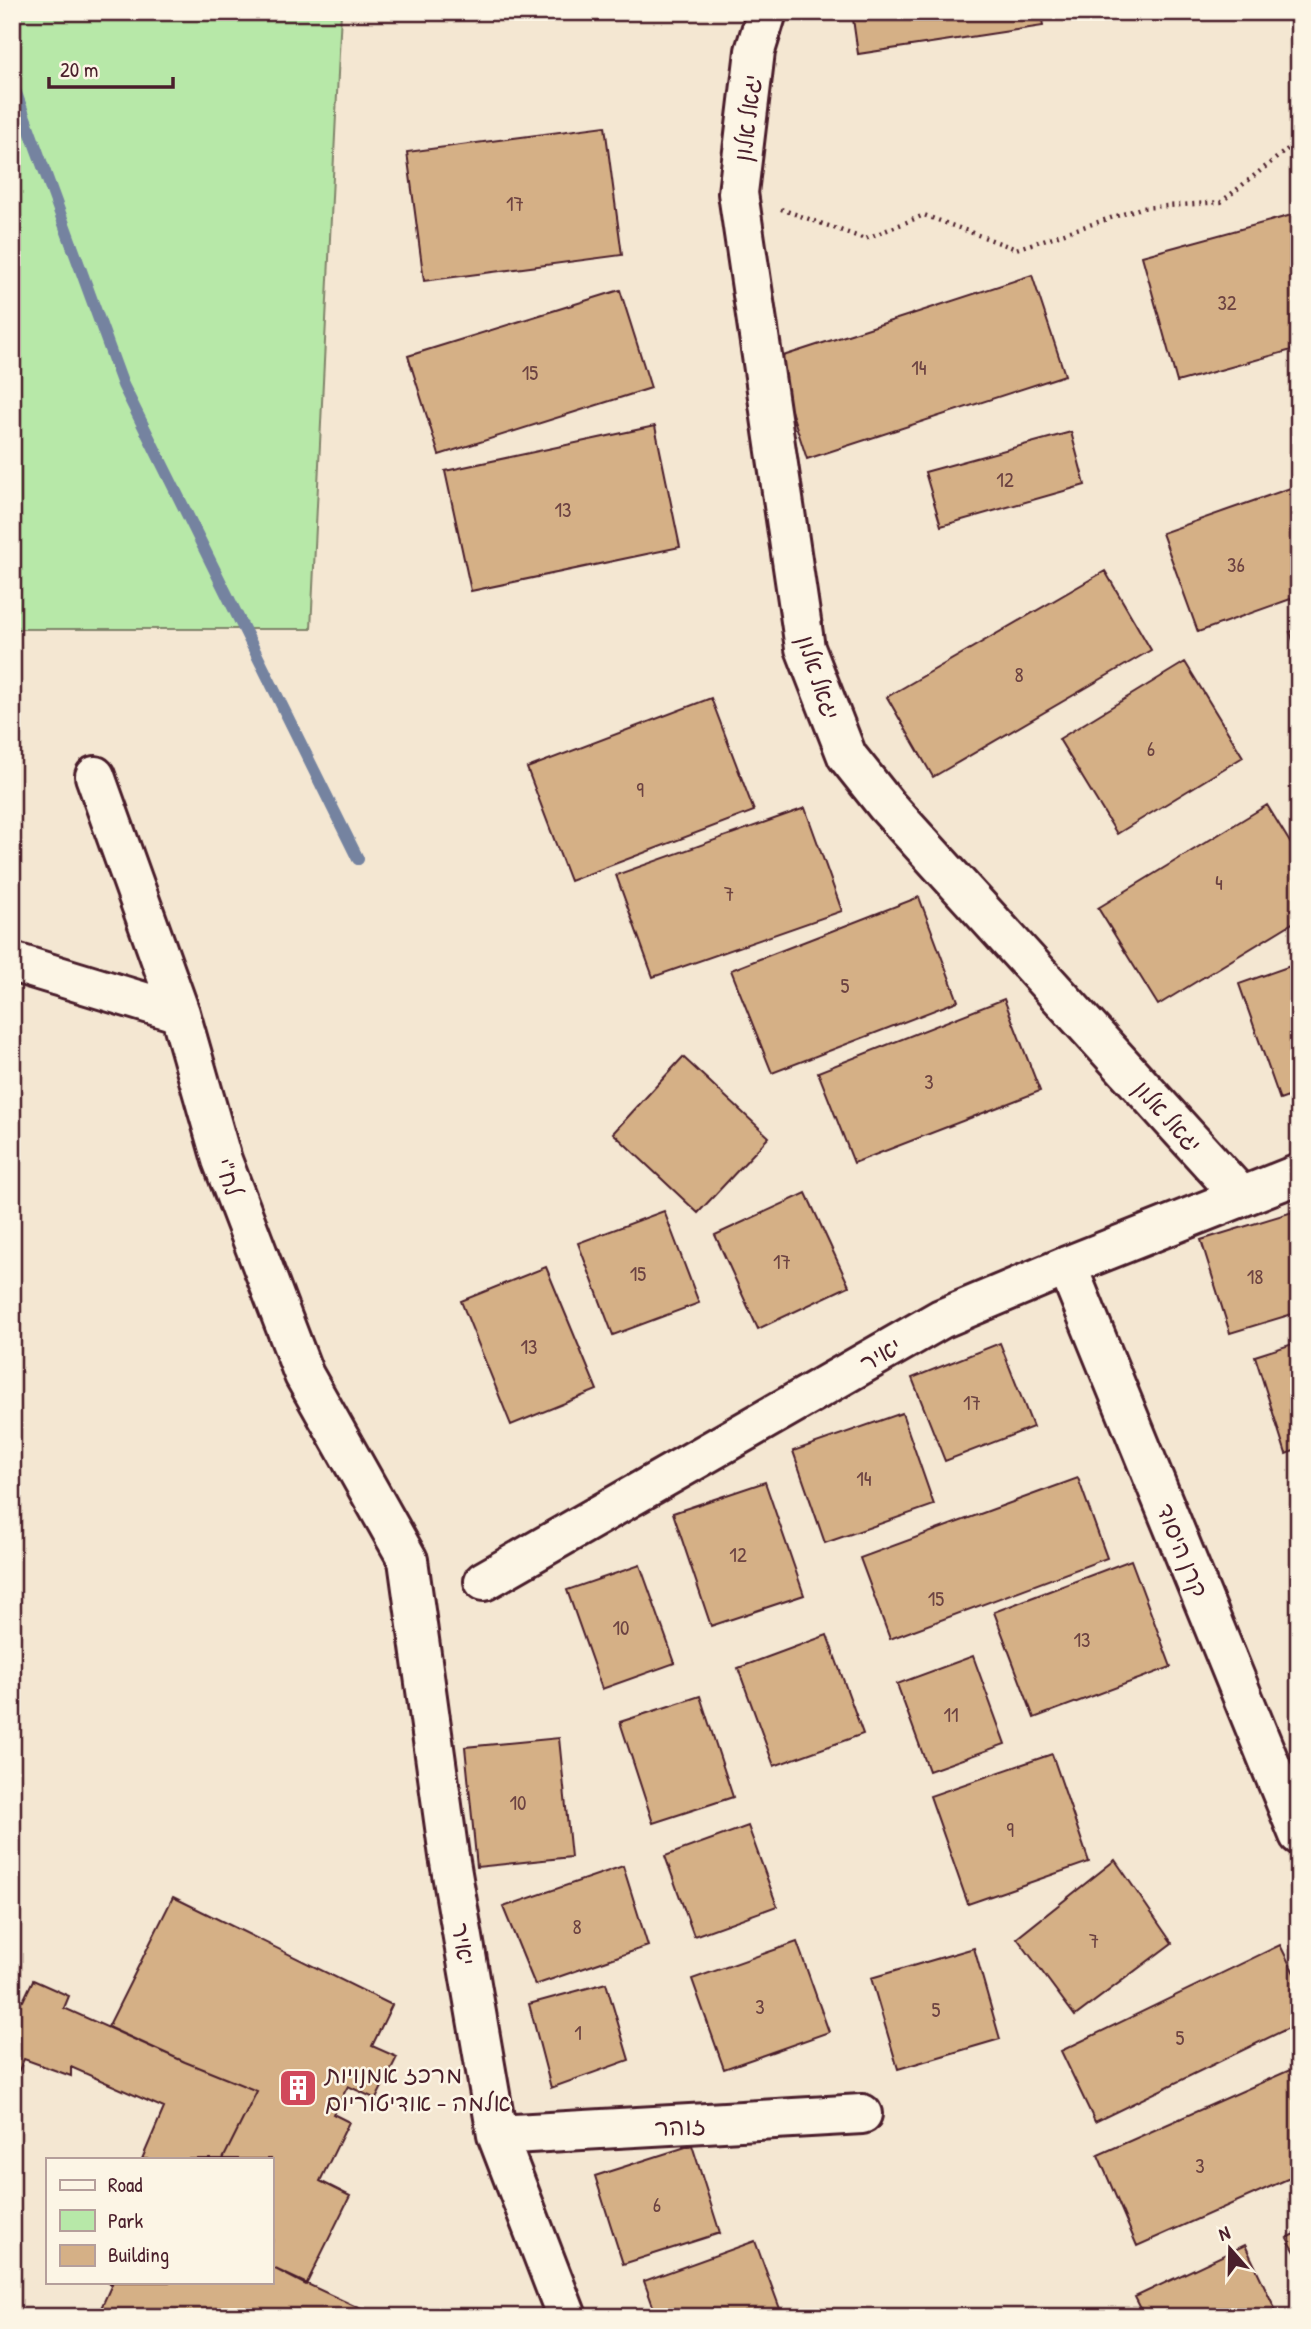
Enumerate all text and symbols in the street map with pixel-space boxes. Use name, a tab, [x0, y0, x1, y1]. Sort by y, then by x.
scale bar	[49, 46, 173, 90]
text: 20 m	[60, 55, 98, 84]
street label: יגאל אלון	[726, 73, 768, 163]
house number: 17	[506, 189, 524, 218]
house number: 32	[1217, 288, 1237, 317]
house number: 14	[911, 353, 927, 382]
house number: 15	[522, 358, 538, 387]
house number: 12	[996, 465, 1014, 494]
house number: 13	[554, 495, 572, 524]
house number: 36	[1227, 550, 1245, 579]
street label: יגאל אלון	[790, 631, 848, 723]
house number: 8	[1014, 660, 1024, 689]
house number: 6	[1147, 734, 1155, 763]
house number: 9	[636, 775, 644, 804]
house number: 4	[1215, 868, 1223, 897]
house number: 7	[724, 879, 734, 908]
house number: 5	[841, 971, 850, 1000]
house number: 3	[924, 1067, 934, 1096]
street label: יגאל אלון	[1127, 1073, 1209, 1159]
street label: לח"י	[207, 1154, 251, 1202]
house number: 17	[773, 1247, 791, 1276]
house number: 15	[630, 1259, 646, 1288]
house number: 18	[1247, 1262, 1263, 1291]
street label: יאיר	[854, 1329, 906, 1379]
house number: 13	[520, 1332, 538, 1361]
house number: 17	[963, 1388, 981, 1417]
house number: 14	[856, 1464, 872, 1493]
street label: קרן היסוד	[1150, 1498, 1216, 1602]
house number: 12	[729, 1540, 747, 1569]
house number: 15	[928, 1584, 944, 1613]
house number: 10	[612, 1613, 630, 1642]
house number: 13	[1073, 1625, 1091, 1654]
house number: 11	[943, 1700, 959, 1729]
house number: 10	[509, 1788, 527, 1817]
house number: 9	[1006, 1815, 1014, 1844]
house number: 8	[572, 1912, 582, 1941]
street label: יאיר	[445, 1920, 483, 1968]
house number: 7	[1089, 1926, 1099, 1955]
house number: 3	[755, 1992, 765, 2021]
house number: 5	[932, 1995, 941, 2024]
house number: 1	[574, 2018, 582, 2047]
house number: 5	[1176, 2023, 1185, 2052]
place label: מרכז אמנויות אלמה - אודיטוריום	[323, 2058, 511, 2118]
building icon: מרכז אמנויות אלמה - אודיטוריום	[277, 2067, 319, 2109]
street label: זוהר	[654, 2109, 706, 2143]
house number: 3	[1195, 2151, 1205, 2180]
legend	[46, 2158, 273, 2284]
text: Road	[108, 2170, 142, 2199]
house number: 6	[653, 2190, 661, 2219]
text: Park	[108, 2206, 143, 2235]
north arrow	[1196, 2214, 1266, 2284]
text: N	[1215, 2219, 1233, 2247]
text: Building	[108, 2240, 169, 2269]

